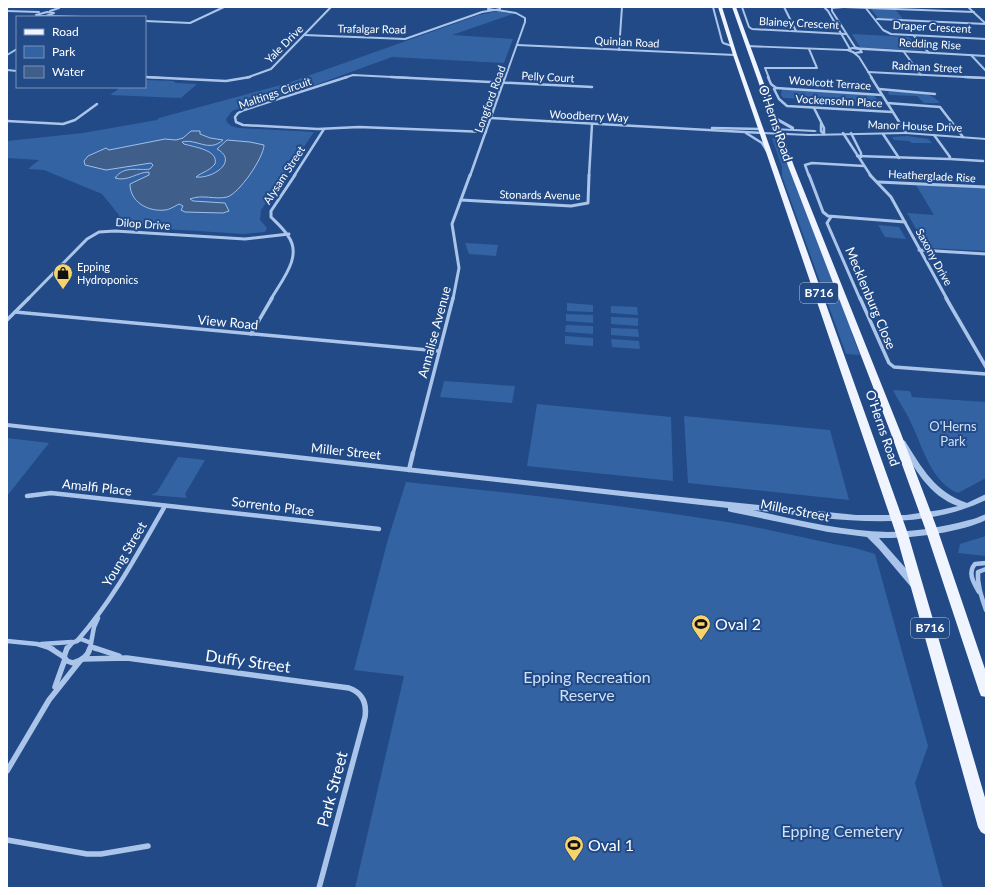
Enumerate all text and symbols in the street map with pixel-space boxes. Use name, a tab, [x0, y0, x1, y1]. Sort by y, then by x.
street label: Blainey Crescent	[759, 14, 840, 31]
legend	[16, 16, 146, 88]
street label: Draper Crescent	[892, 18, 972, 35]
street label: Trafalgar Road	[338, 21, 406, 36]
street label: Yale Drive	[262, 22, 306, 65]
text: Road	[52, 24, 79, 39]
street label: Quinlan Road	[594, 33, 660, 50]
street label: Redding Rise	[899, 35, 962, 52]
text: Park	[52, 44, 76, 59]
street label: Radman Street	[891, 58, 963, 75]
text: Water	[52, 64, 85, 79]
street label: Longford Road	[471, 64, 508, 134]
street label: Pelly Court	[521, 69, 575, 84]
street label: Woolcott Terrace	[788, 73, 872, 92]
street label: Maltings Circuit	[237, 74, 313, 111]
street label: O'Herns Road	[756, 83, 796, 163]
street label: Vockensohn Place	[795, 92, 883, 109]
street label: Woodberry Way	[549, 107, 629, 124]
street label: Manor House Drive	[867, 117, 963, 134]
street label: Alysam Street	[260, 143, 307, 206]
street label: Heatherglade Rise	[888, 167, 976, 184]
street label: Stonards Avenue	[499, 187, 581, 202]
street label: Dilop Drive	[115, 215, 171, 232]
street label: Saxony Drive	[913, 226, 956, 288]
street label: Mecklenburg Close	[842, 244, 900, 352]
place label: Epping Hydroponics	[77, 260, 138, 286]
shop icon: Epping Hydroponics	[52, 262, 74, 290]
road number: B716	[800, 283, 838, 303]
street label: Annalise Avenue	[414, 284, 454, 380]
street label: View Road	[197, 311, 259, 333]
street label: O'Herns Road	[863, 388, 903, 468]
park label: O'Herns Park	[929, 418, 977, 449]
street label: Miller Street	[310, 439, 382, 463]
street label: Amalfi Place	[61, 475, 133, 499]
street label: Sorrento Place	[231, 493, 315, 519]
street label: Miller Street	[759, 495, 831, 525]
street label: Young Street	[98, 518, 150, 589]
sports icon: Oval 2	[690, 613, 712, 641]
place label: Oval 2	[715, 614, 761, 633]
road number: B716	[911, 618, 949, 638]
street label: Duffy Street	[204, 645, 292, 676]
park label: Epping Recreation Reserve	[523, 667, 651, 704]
street label: Park Street	[312, 749, 351, 829]
park label: Epping Cemetery	[782, 821, 903, 840]
sports icon: Oval 1	[563, 834, 585, 862]
place label: Oval 1	[588, 835, 634, 854]

